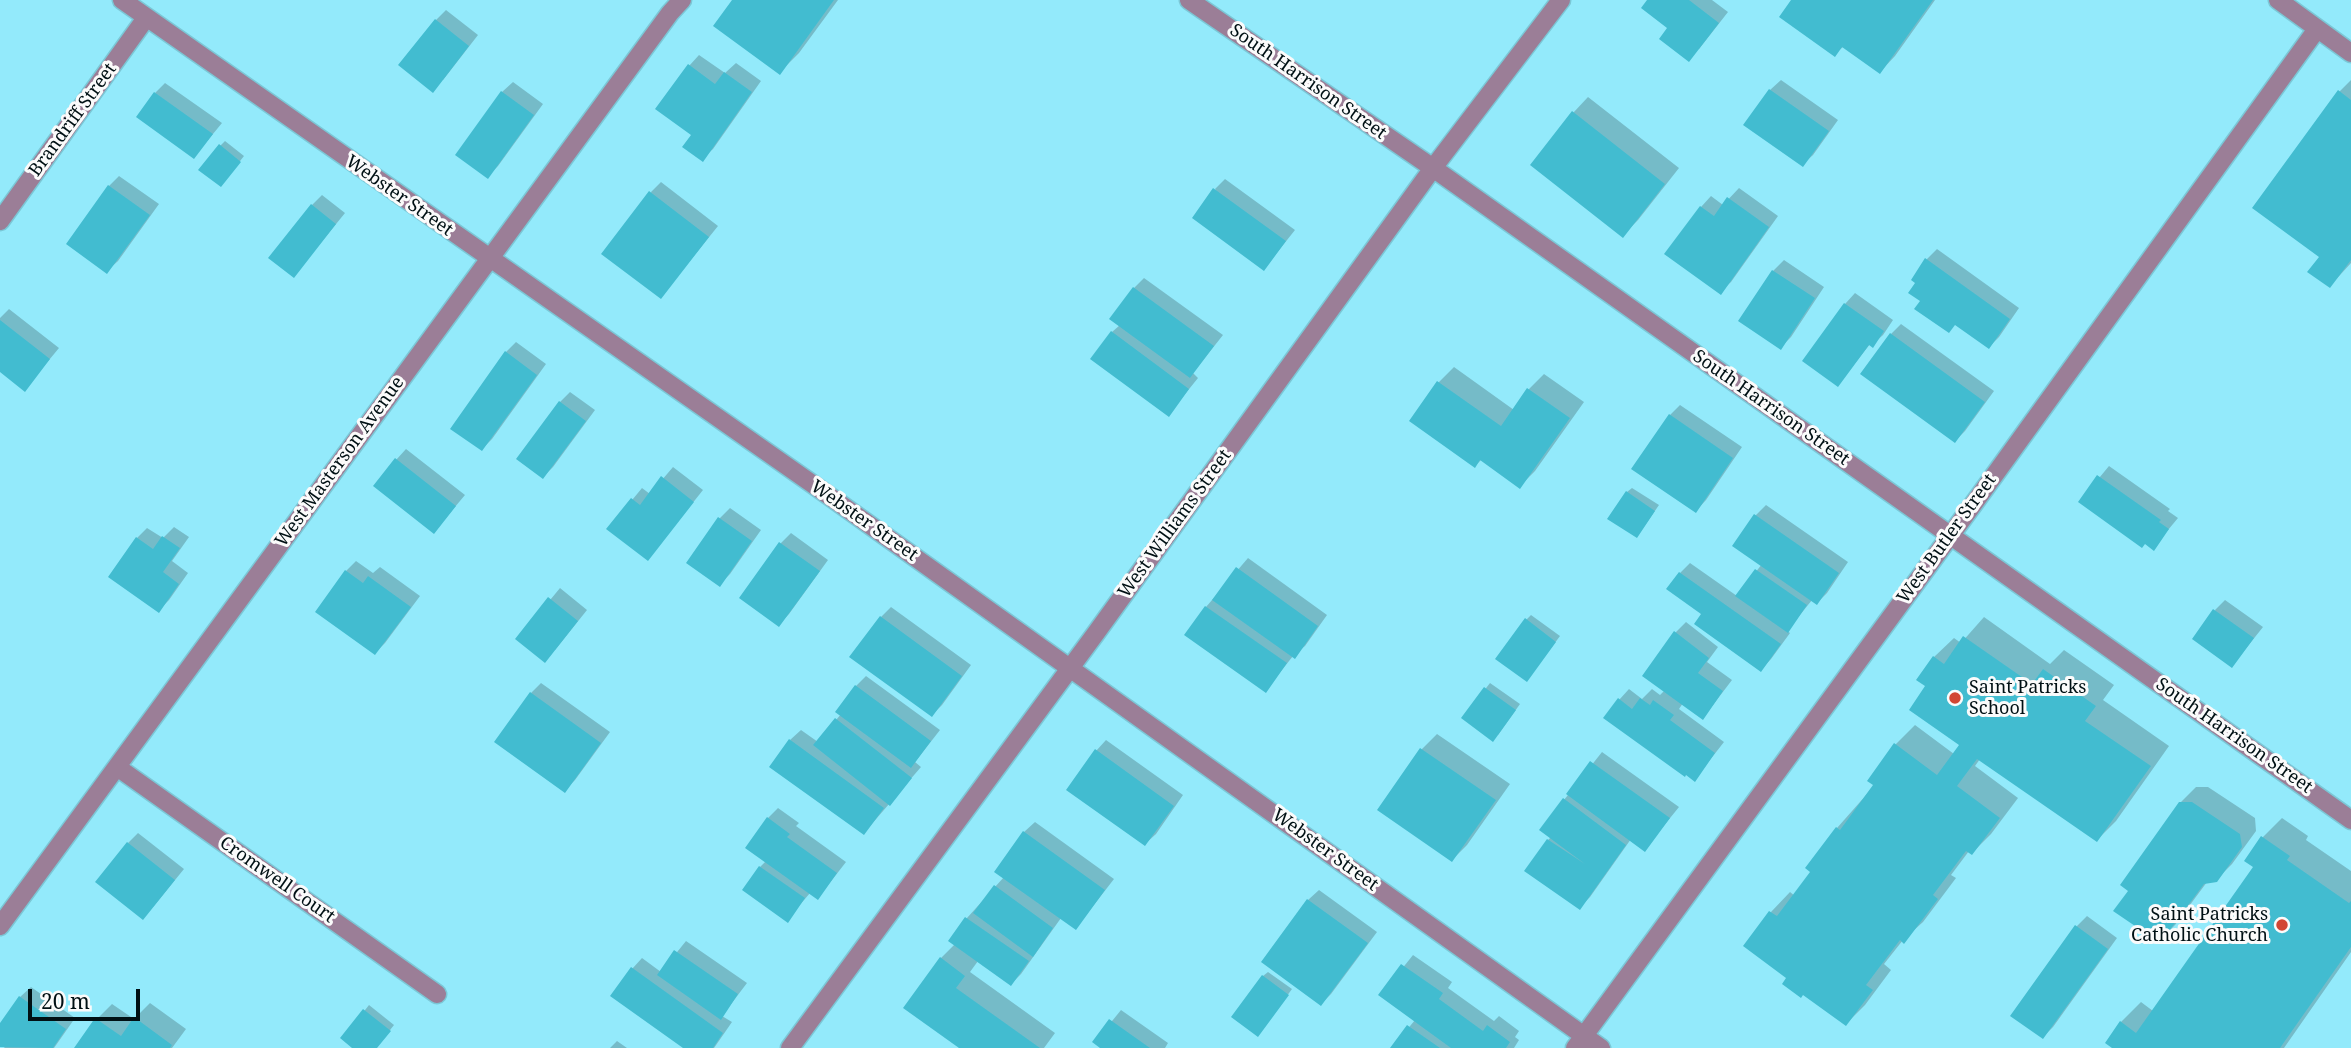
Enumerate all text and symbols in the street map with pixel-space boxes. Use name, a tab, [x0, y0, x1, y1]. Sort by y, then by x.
street label: South Harrison Street	[1226, 20, 1390, 144]
street label: Brandriff Street	[25, 59, 121, 181]
street label: Webster Street	[341, 151, 457, 241]
street label: South Harrison Street	[1689, 346, 1853, 470]
street label: West Masterson Avenue	[271, 373, 409, 551]
street label: West Williams Street	[1114, 446, 1236, 602]
street label: West Butler Street	[1893, 470, 2001, 608]
street label: Webster Street	[806, 476, 922, 566]
street label: South Harrison Street	[2152, 674, 2316, 798]
place label: Saint Patricks School	[1969, 677, 2086, 720]
marker: Saint Patricks School	[1947, 690, 1963, 706]
street label: Webster Street	[1268, 804, 1382, 896]
street label: Cromwell Court	[215, 832, 339, 928]
place label: Saint Patricks Catholic Church	[2131, 904, 2268, 946]
marker: Saint Patricks Catholic Church	[2274, 917, 2290, 933]
scale bar	[32, 974, 144, 1018]
text: 20 m	[41, 987, 90, 1015]

